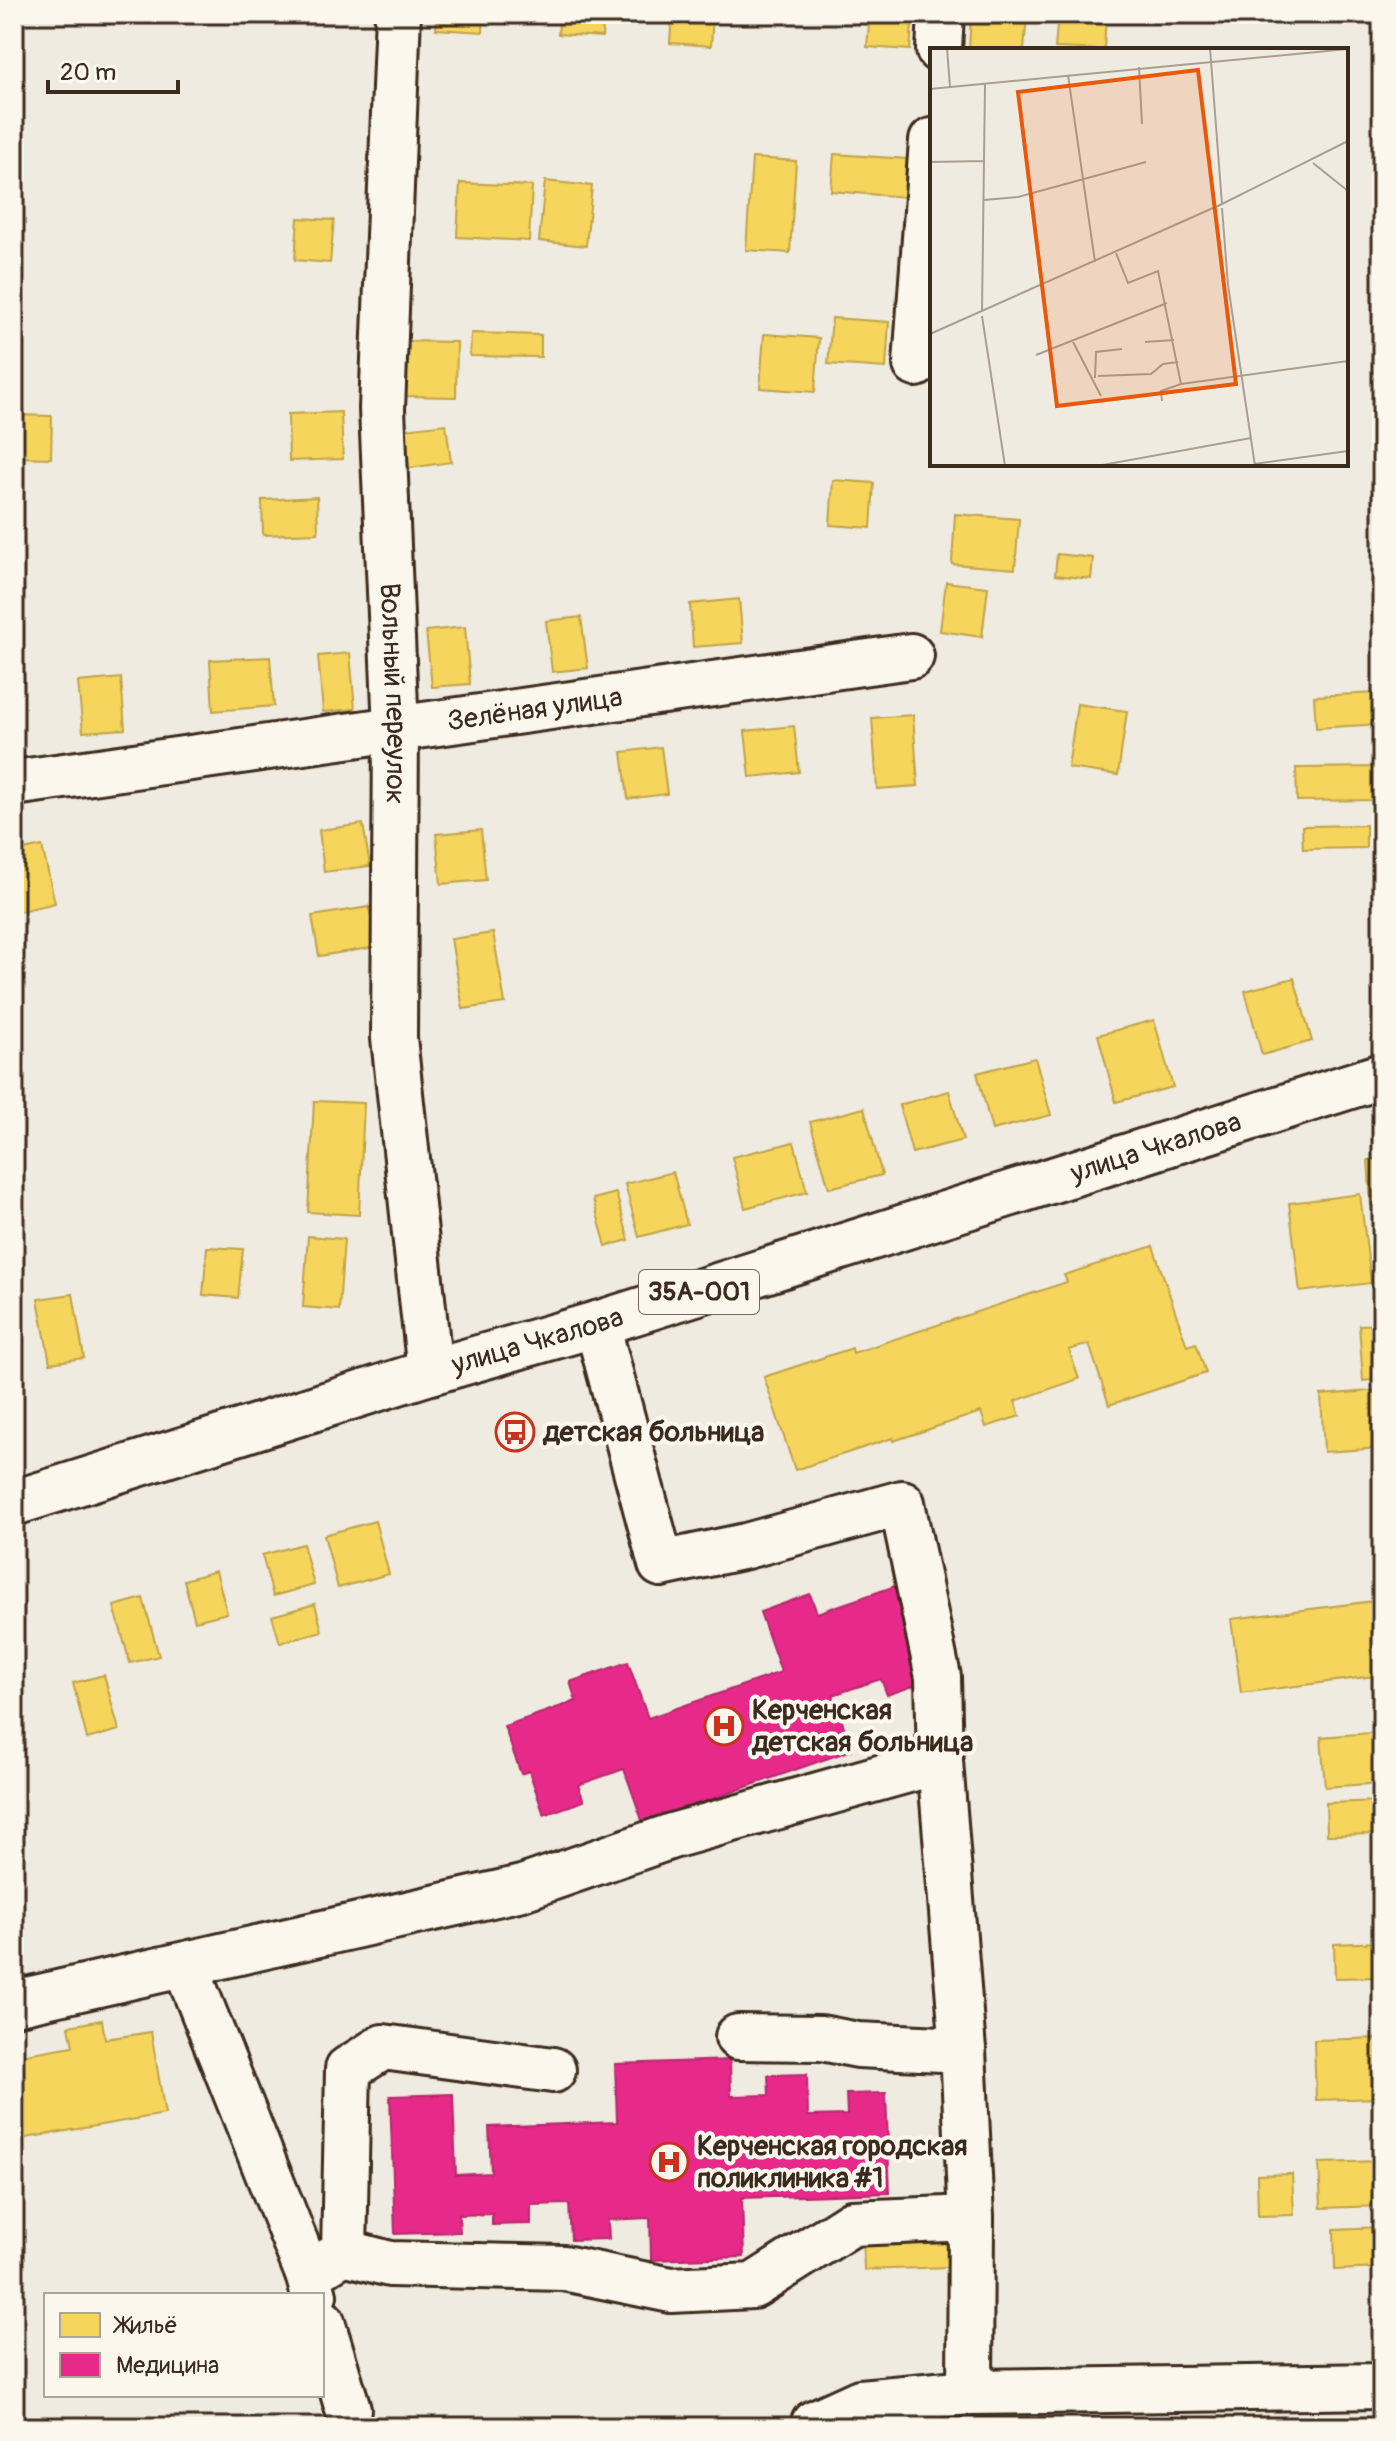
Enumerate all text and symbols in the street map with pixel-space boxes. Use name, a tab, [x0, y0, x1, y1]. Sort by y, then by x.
scale bar	[48, 44, 178, 94]
inset map	[930, 48, 1348, 466]
text: 20 m	[60, 58, 116, 87]
street label: Вольный переулок	[372, 582, 414, 804]
street label: Зелёная улица	[445, 680, 625, 739]
street label: улица Чкалова	[1065, 1104, 1245, 1191]
road number: 35А-001	[639, 1270, 759, 1314]
street label: улица Чкалова	[447, 1299, 628, 1383]
bus stop icon: детская больница	[494, 1411, 536, 1453]
place label: детская больница	[542, 1415, 764, 1450]
place label: Керченская детская больница	[751, 1693, 973, 1760]
hospital icon: Керченская детская больница	[703, 1705, 745, 1747]
place label: Керченская городская поликлиника #1	[697, 2129, 967, 2196]
hospital icon: Керченская городская поликлиника #1	[648, 2141, 690, 2183]
legend	[44, 2293, 324, 2397]
text: Жильё	[112, 2311, 178, 2340]
text: Медицина	[116, 2351, 219, 2380]

